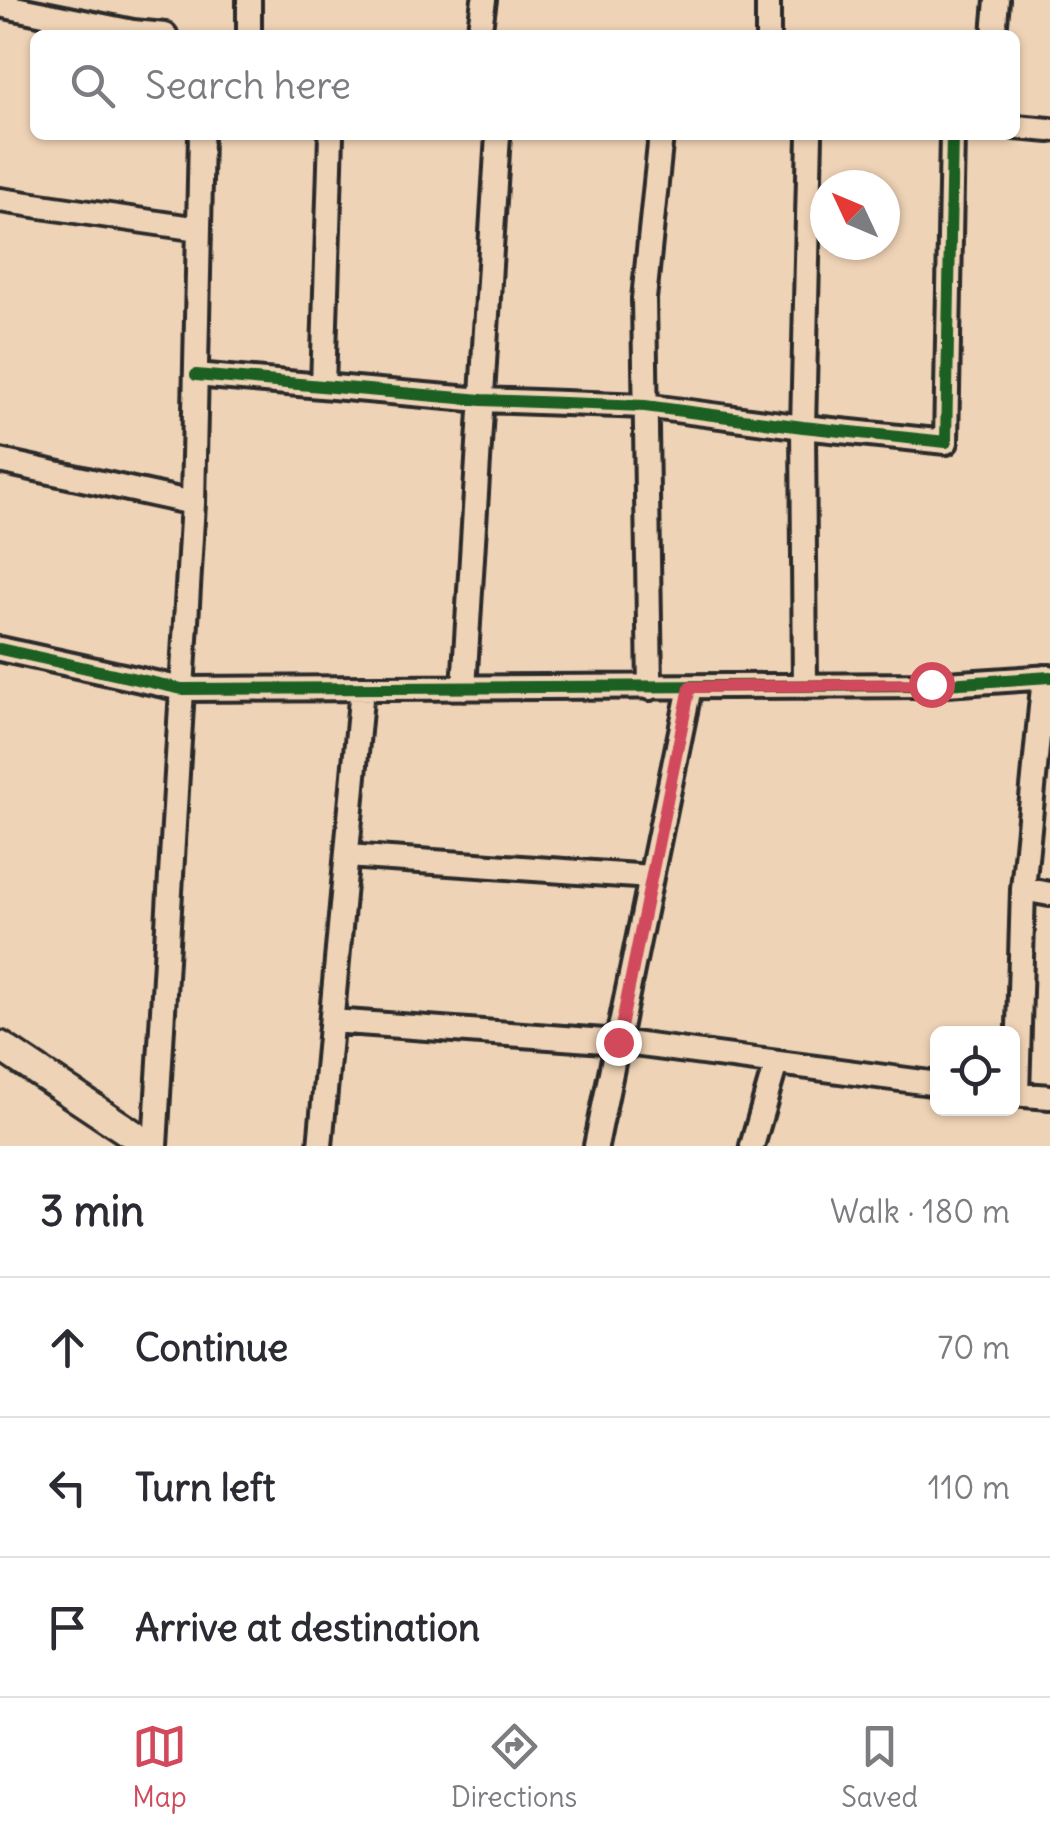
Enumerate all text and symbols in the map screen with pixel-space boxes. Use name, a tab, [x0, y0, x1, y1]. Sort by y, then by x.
search box	[30, 30, 1020, 140]
icon: search	[65, 58, 120, 113]
text: Search here	[145, 62, 351, 109]
north arrow	[810, 170, 900, 260]
route start	[909, 662, 955, 708]
route end	[596, 1020, 642, 1066]
map controls	[930, 1026, 1020, 1116]
button: locate	[930, 1026, 1020, 1116]
text: 3 min	[40, 1185, 144, 1237]
text: Walk · 180 m	[830, 1191, 1010, 1232]
icon: ahead	[40, 1320, 95, 1375]
text: Continue	[135, 1324, 288, 1371]
text: 70 m	[938, 1327, 1010, 1368]
icon: left	[40, 1460, 95, 1515]
text: Turn left	[135, 1464, 275, 1511]
text: 110 m	[928, 1467, 1010, 1508]
icon: arrive	[40, 1600, 95, 1655]
text: Arrive at destination	[135, 1604, 480, 1651]
tab: Map	[132, 1719, 187, 1815]
tab: Directions	[451, 1719, 577, 1815]
tab: Saved	[841, 1719, 918, 1815]

